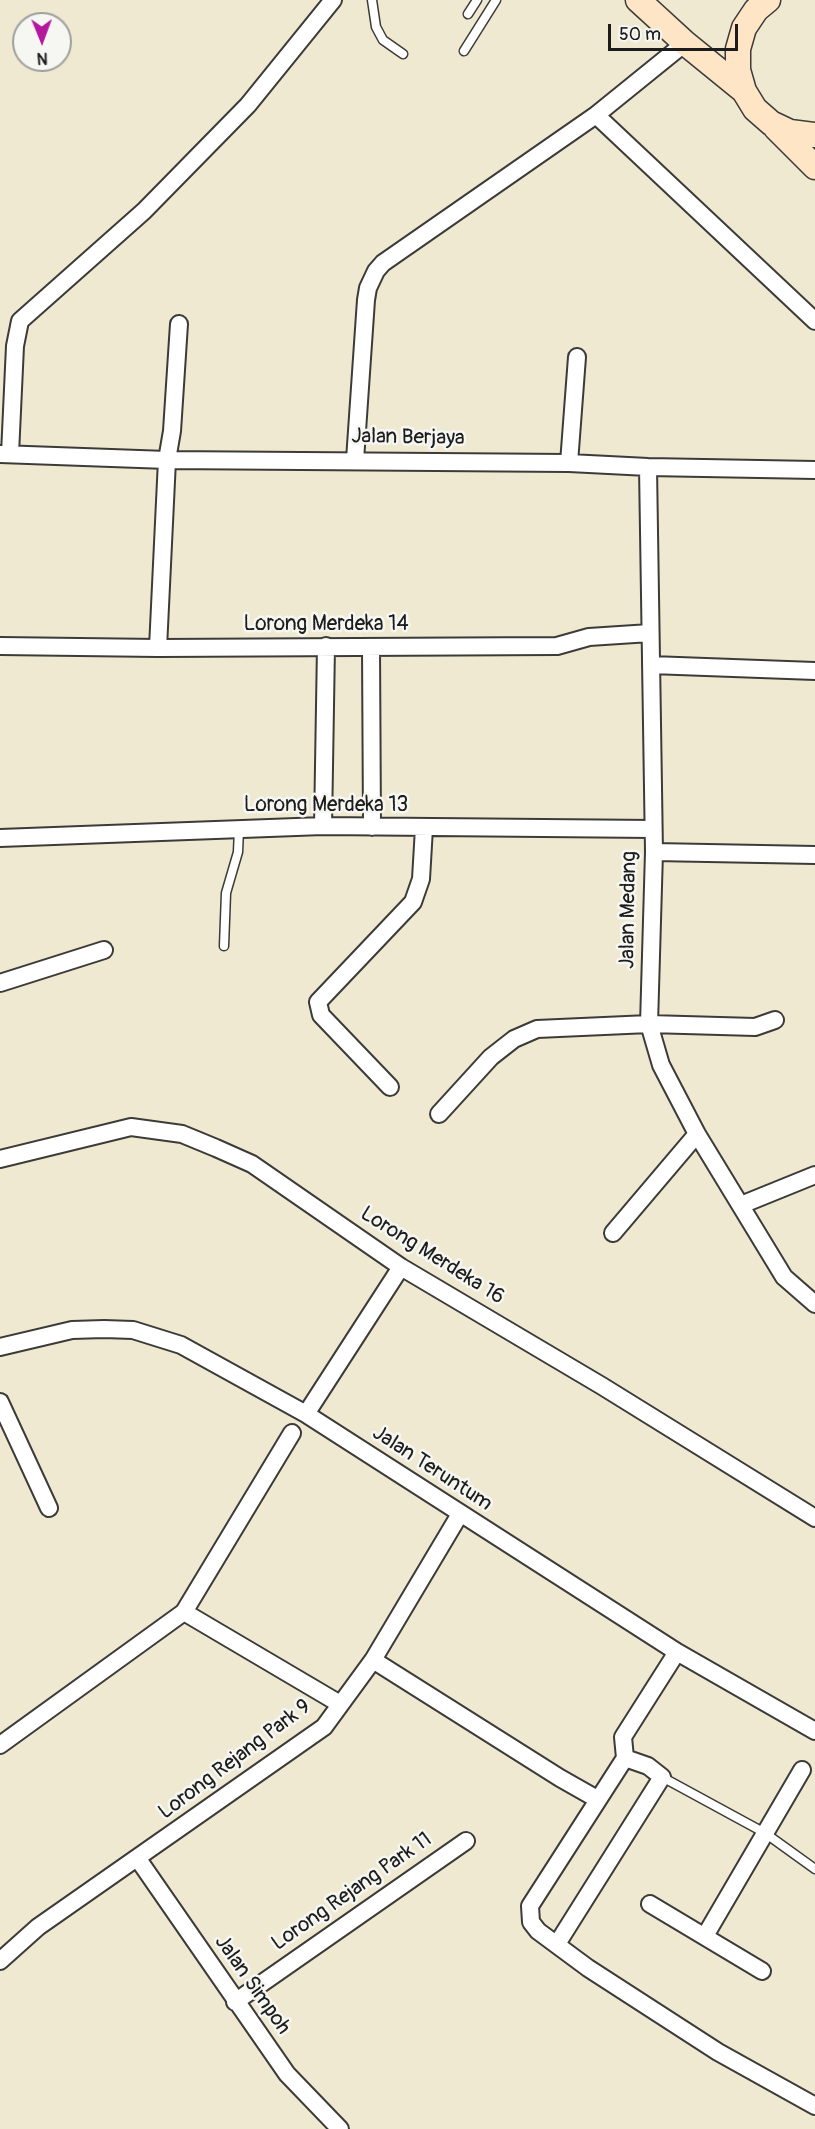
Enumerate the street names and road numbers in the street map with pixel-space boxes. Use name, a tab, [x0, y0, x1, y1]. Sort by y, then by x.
street label: Jalan Berjaya	[351, 424, 465, 452]
street label: Lorong Merdeka 14	[243, 612, 409, 638]
street label: Lorong Merdeka 13	[244, 793, 408, 819]
street label: Jalan Medang	[615, 851, 643, 969]
street label: Lorong Merdeka 16	[355, 1202, 509, 1310]
street label: Jalan Teruntum	[367, 1421, 497, 1517]
street label: Lorong Rejang Park 9	[154, 1695, 316, 1825]
street label: Lorong Rejang Park 11	[267, 1827, 437, 1957]
street label: Jalan Simpoh	[209, 1930, 295, 2040]

